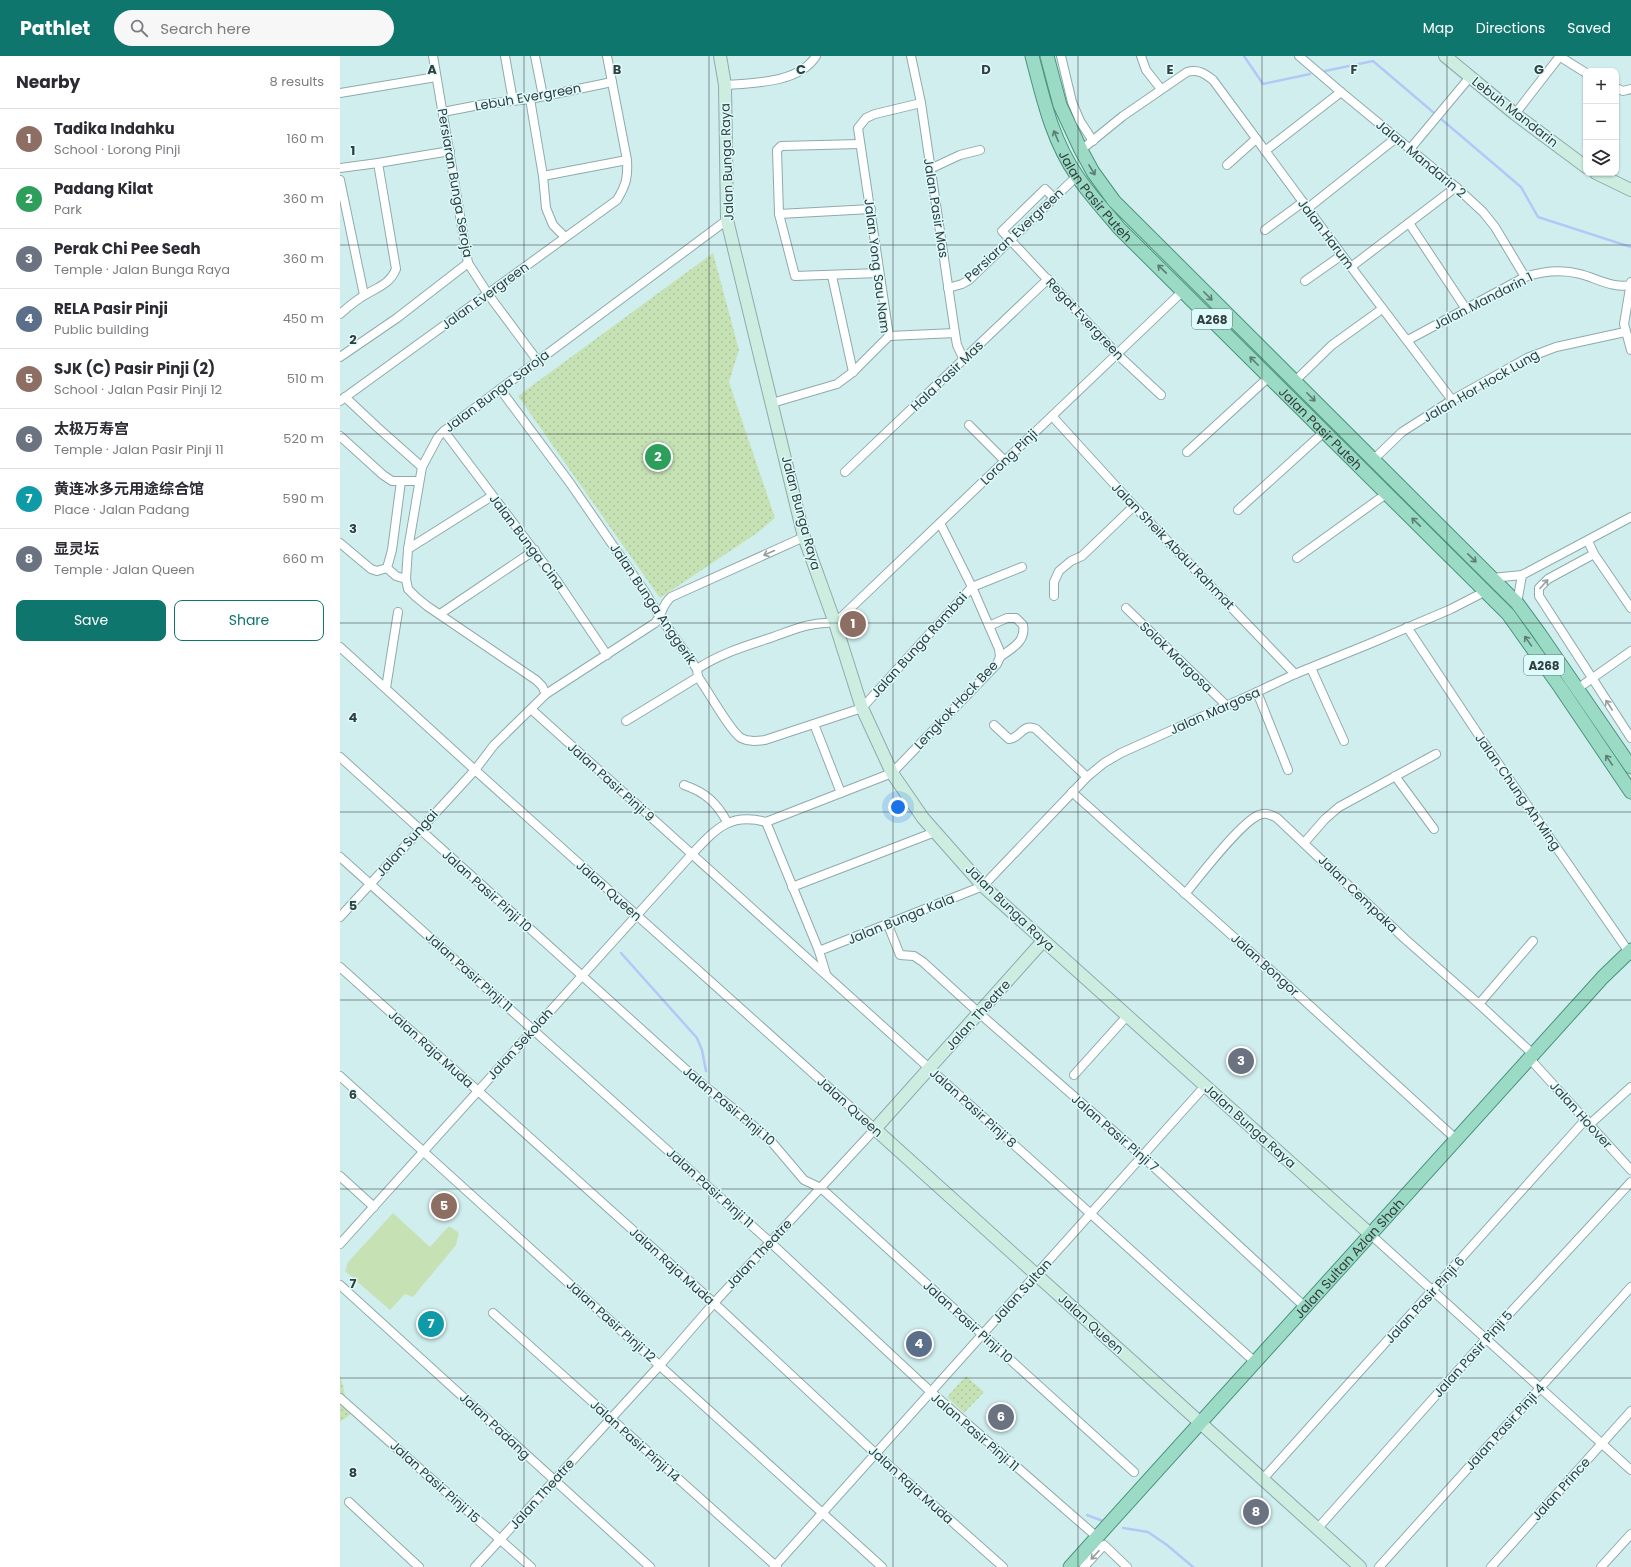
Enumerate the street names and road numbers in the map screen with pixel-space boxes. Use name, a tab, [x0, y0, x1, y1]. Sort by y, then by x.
street label: Lebuh Mandarin	[1468, 72, 1562, 152]
street label: Lebuh Evergreen	[473, 78, 583, 116]
street label: Jalan Bunga Raya	[715, 103, 739, 221]
street label: Persiaran Bunga Seroja	[433, 107, 477, 259]
street label: Jalan Mandarin 2	[1372, 116, 1470, 202]
street label: Jalan Pasir Puteh	[1054, 147, 1137, 246]
street label: Jalan Pasir Mas	[919, 157, 953, 259]
street label: Persiaran Evergreen	[960, 184, 1068, 286]
street label: Jalan Harum	[1293, 195, 1359, 273]
street label: Jalan Yong Sau Nam	[859, 198, 895, 334]
street label: Jalan Evergreen	[437, 258, 533, 334]
street label: Jalan Mandarin 1	[1430, 268, 1536, 334]
street label: Regat Evergreen	[1042, 274, 1128, 364]
road number: A268	[1192, 309, 1232, 329]
street label: Hala Pasir Mas	[906, 336, 988, 416]
street label: Jalan Bunga Saroja	[441, 345, 553, 437]
street label: Jalan Hor Hock Lung	[1419, 345, 1543, 427]
street label: Jalan Pasir Puteh	[1275, 382, 1367, 474]
street label: Lorong Pinji	[976, 425, 1042, 489]
street label: Jalan Bunga Raya	[777, 454, 825, 572]
street label: Jalan Sheik Abdul Rahmat	[1107, 478, 1239, 614]
street label: Jalan Bunga Cina	[485, 490, 569, 594]
street label: Jalan Bunga Anggerik	[605, 540, 701, 669]
street label: Jalan Bunga Rambai	[866, 588, 972, 702]
street label: Solok Margosa	[1135, 617, 1217, 697]
road number: A268	[1524, 655, 1564, 675]
street label: Lengkok Hock Bee	[910, 656, 1002, 754]
street label: Jalan Margosa	[1167, 683, 1263, 739]
street label: Jalan Chung Ah Ming	[1470, 730, 1566, 854]
street label: Jalan Pasir Pinji 9	[563, 738, 659, 826]
street label: Jalan Sungai	[372, 805, 442, 881]
street label: Jalan Pasir Pinji 10	[438, 845, 536, 937]
street label: Jalan Cempaka	[1314, 851, 1402, 937]
street label: Jalan Queen	[572, 856, 646, 926]
street label: Jalan Bunga Raya	[961, 860, 1059, 956]
street label: Jalan Bunga Kala	[845, 889, 957, 949]
street label: Jalan Pasir Pinji 11	[421, 928, 517, 1016]
street label: Jalan Bongor	[1227, 929, 1303, 1001]
street label: Jalan Theatre	[941, 975, 1015, 1055]
street label: Jalan Sekolah	[483, 1004, 557, 1084]
street label: Jalan Raja Muda	[384, 1006, 478, 1092]
street label: Jalan Pasir Pinji 10	[679, 1062, 779, 1150]
street label: Jalan Pasir Pinji 8	[925, 1064, 1021, 1152]
street label: Jalan Queen	[813, 1072, 887, 1142]
street label: Jalan Hoover	[1545, 1077, 1617, 1153]
street label: Jalan Bunga Raya	[1200, 1079, 1300, 1173]
street label: Jalan Pasir Pinji 7	[1067, 1090, 1163, 1176]
street label: Jalan Pasir Pinji 11	[662, 1144, 758, 1232]
street label: Jalan Sultan Azlan Shah	[1290, 1194, 1408, 1322]
street label: Jalan Theatre	[722, 1215, 796, 1293]
street label: Jalan Raja Muda	[625, 1223, 719, 1309]
street label: Jalan Pasir Pinji 6	[1381, 1252, 1469, 1348]
street label: Jalan Sultan	[988, 1255, 1056, 1327]
street label: Jalan Pasir Pinji 12	[562, 1276, 660, 1366]
street label: Jalan Pasir Pinji 10	[919, 1276, 1017, 1368]
street label: Jalan Queen	[1054, 1289, 1128, 1359]
street label: Jalan Pasir Pinji 5	[1429, 1306, 1517, 1402]
street label: Jalan Pasir Pinji 4	[1461, 1379, 1549, 1475]
street label: Jalan Padang	[455, 1388, 535, 1464]
street label: Jalan Pasir Pinji 11	[927, 1388, 1023, 1476]
street label: Jalan Pasir Pinji 14	[586, 1395, 684, 1487]
street label: Jalan Pasir Pinji 15	[386, 1436, 484, 1528]
street label: Jalan Raja Muda	[864, 1442, 958, 1528]
street label: Jalan Prince	[1527, 1453, 1595, 1525]
street label: Jalan Theatre	[505, 1454, 579, 1534]

